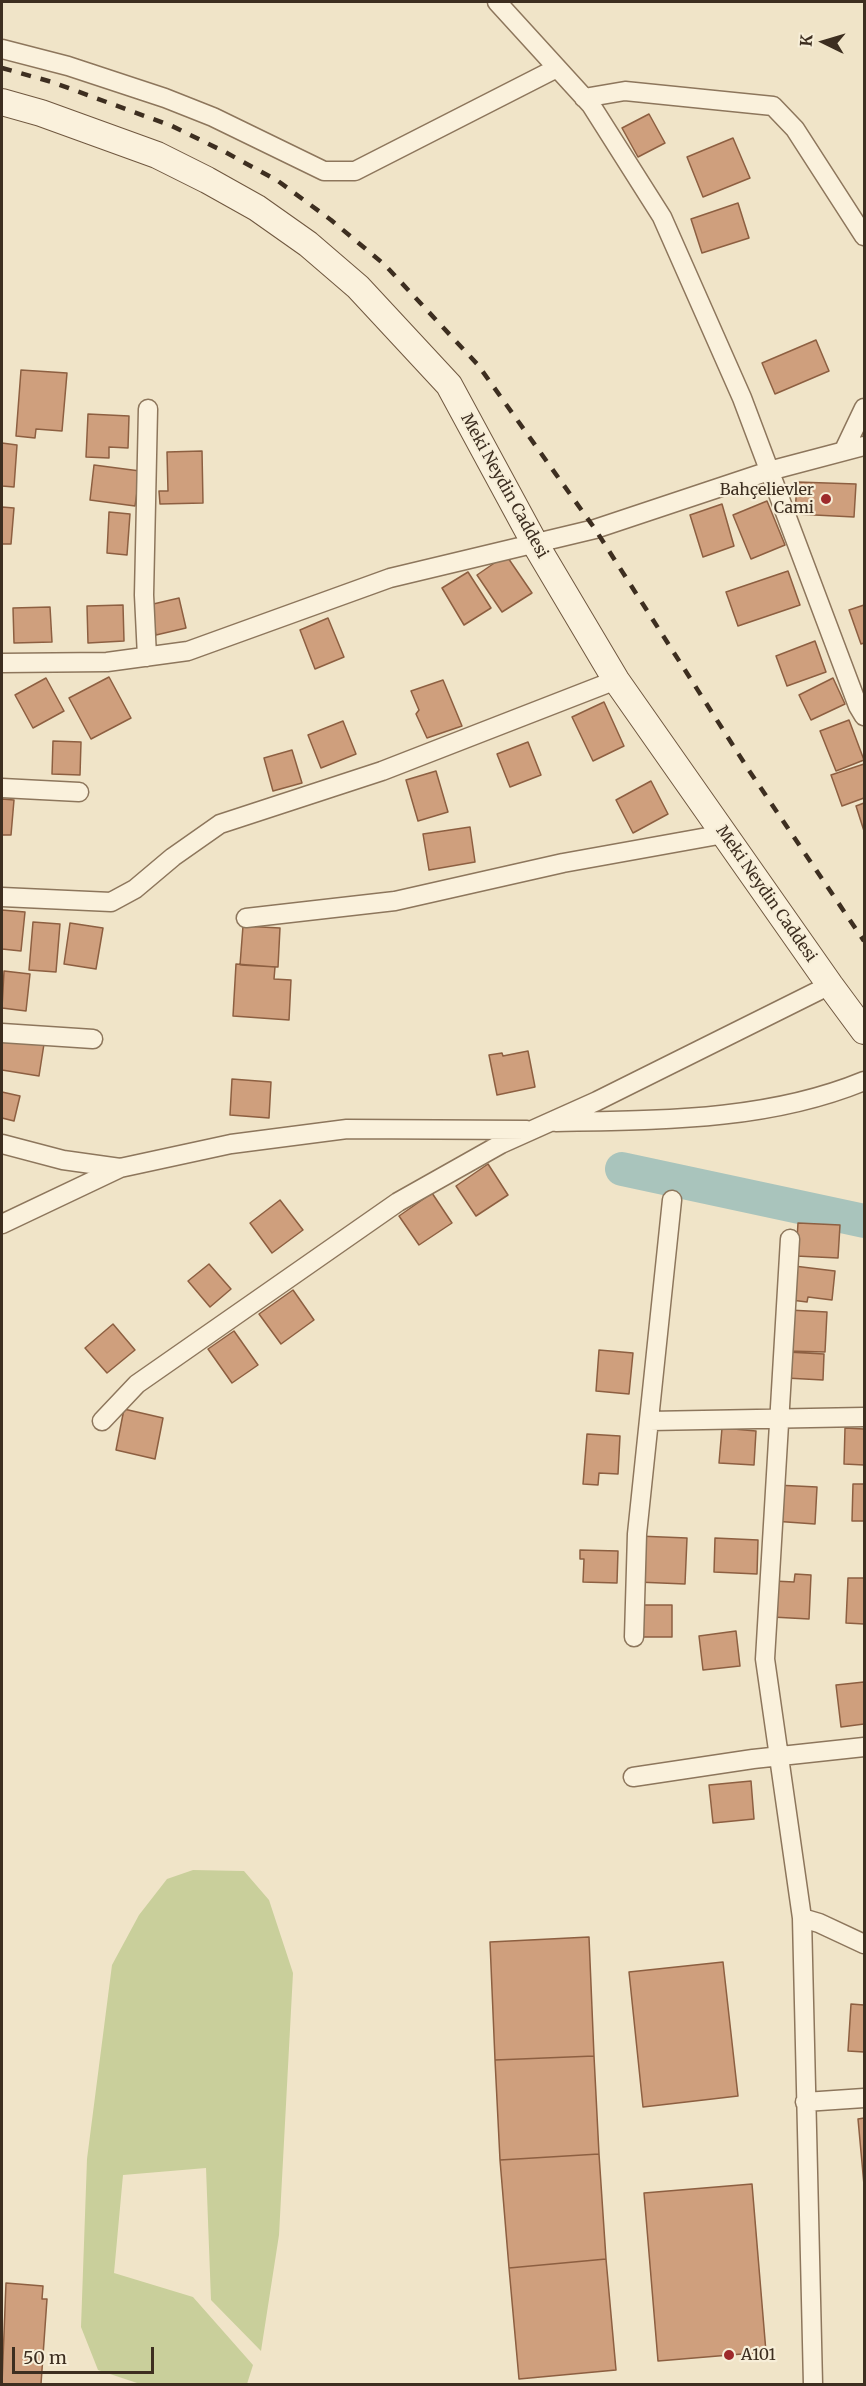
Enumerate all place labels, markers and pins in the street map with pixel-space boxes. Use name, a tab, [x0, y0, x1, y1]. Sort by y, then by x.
place label: Bahçelievler Cami	[720, 480, 814, 518]
marker: Bahçelievler Cami	[819, 492, 833, 506]
place label: A101	[741, 2345, 776, 2365]
marker: A101	[722, 2348, 736, 2362]

